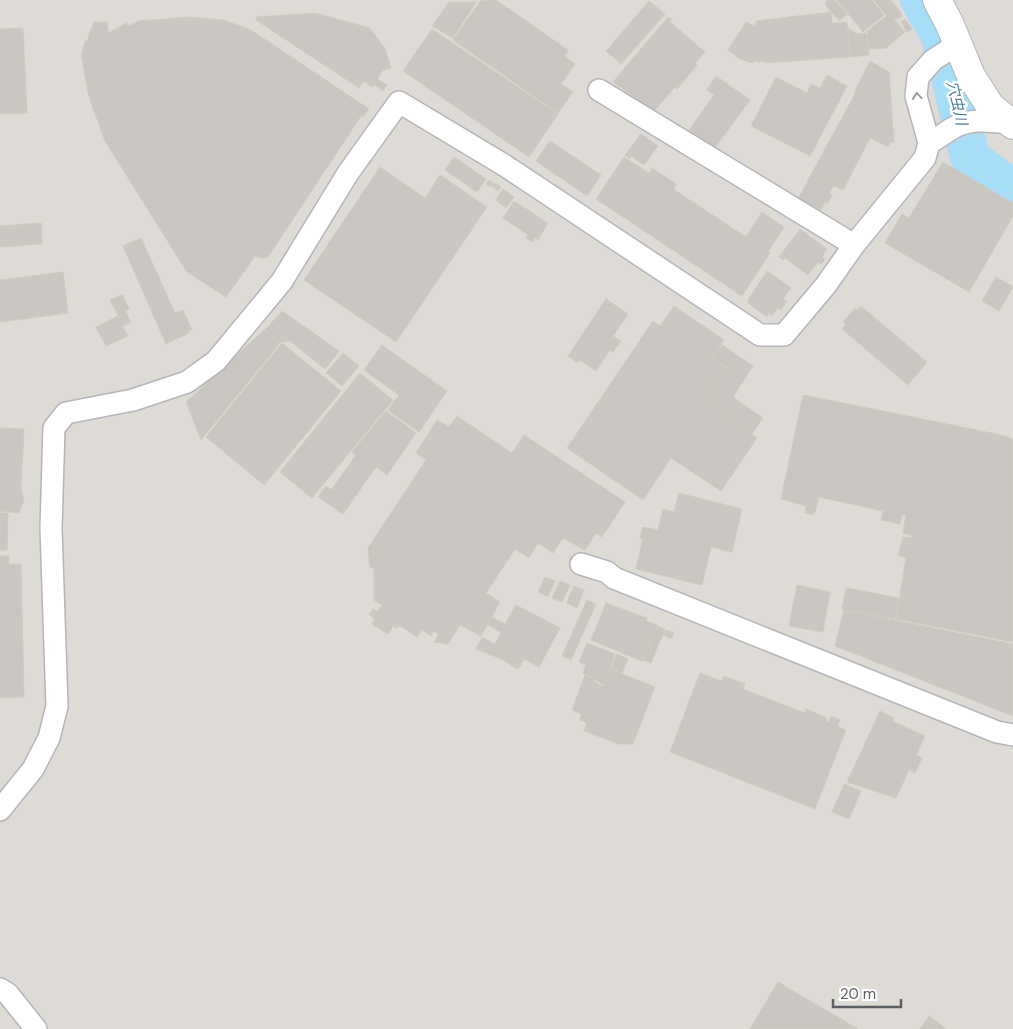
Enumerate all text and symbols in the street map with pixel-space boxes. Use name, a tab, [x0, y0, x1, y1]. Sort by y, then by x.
water label: 穴虫川	[942, 79, 972, 129]
one-way arrow	[912, 91, 923, 99]
scale bar	[833, 976, 900, 1008]
text: 20 m	[840, 984, 876, 1004]

